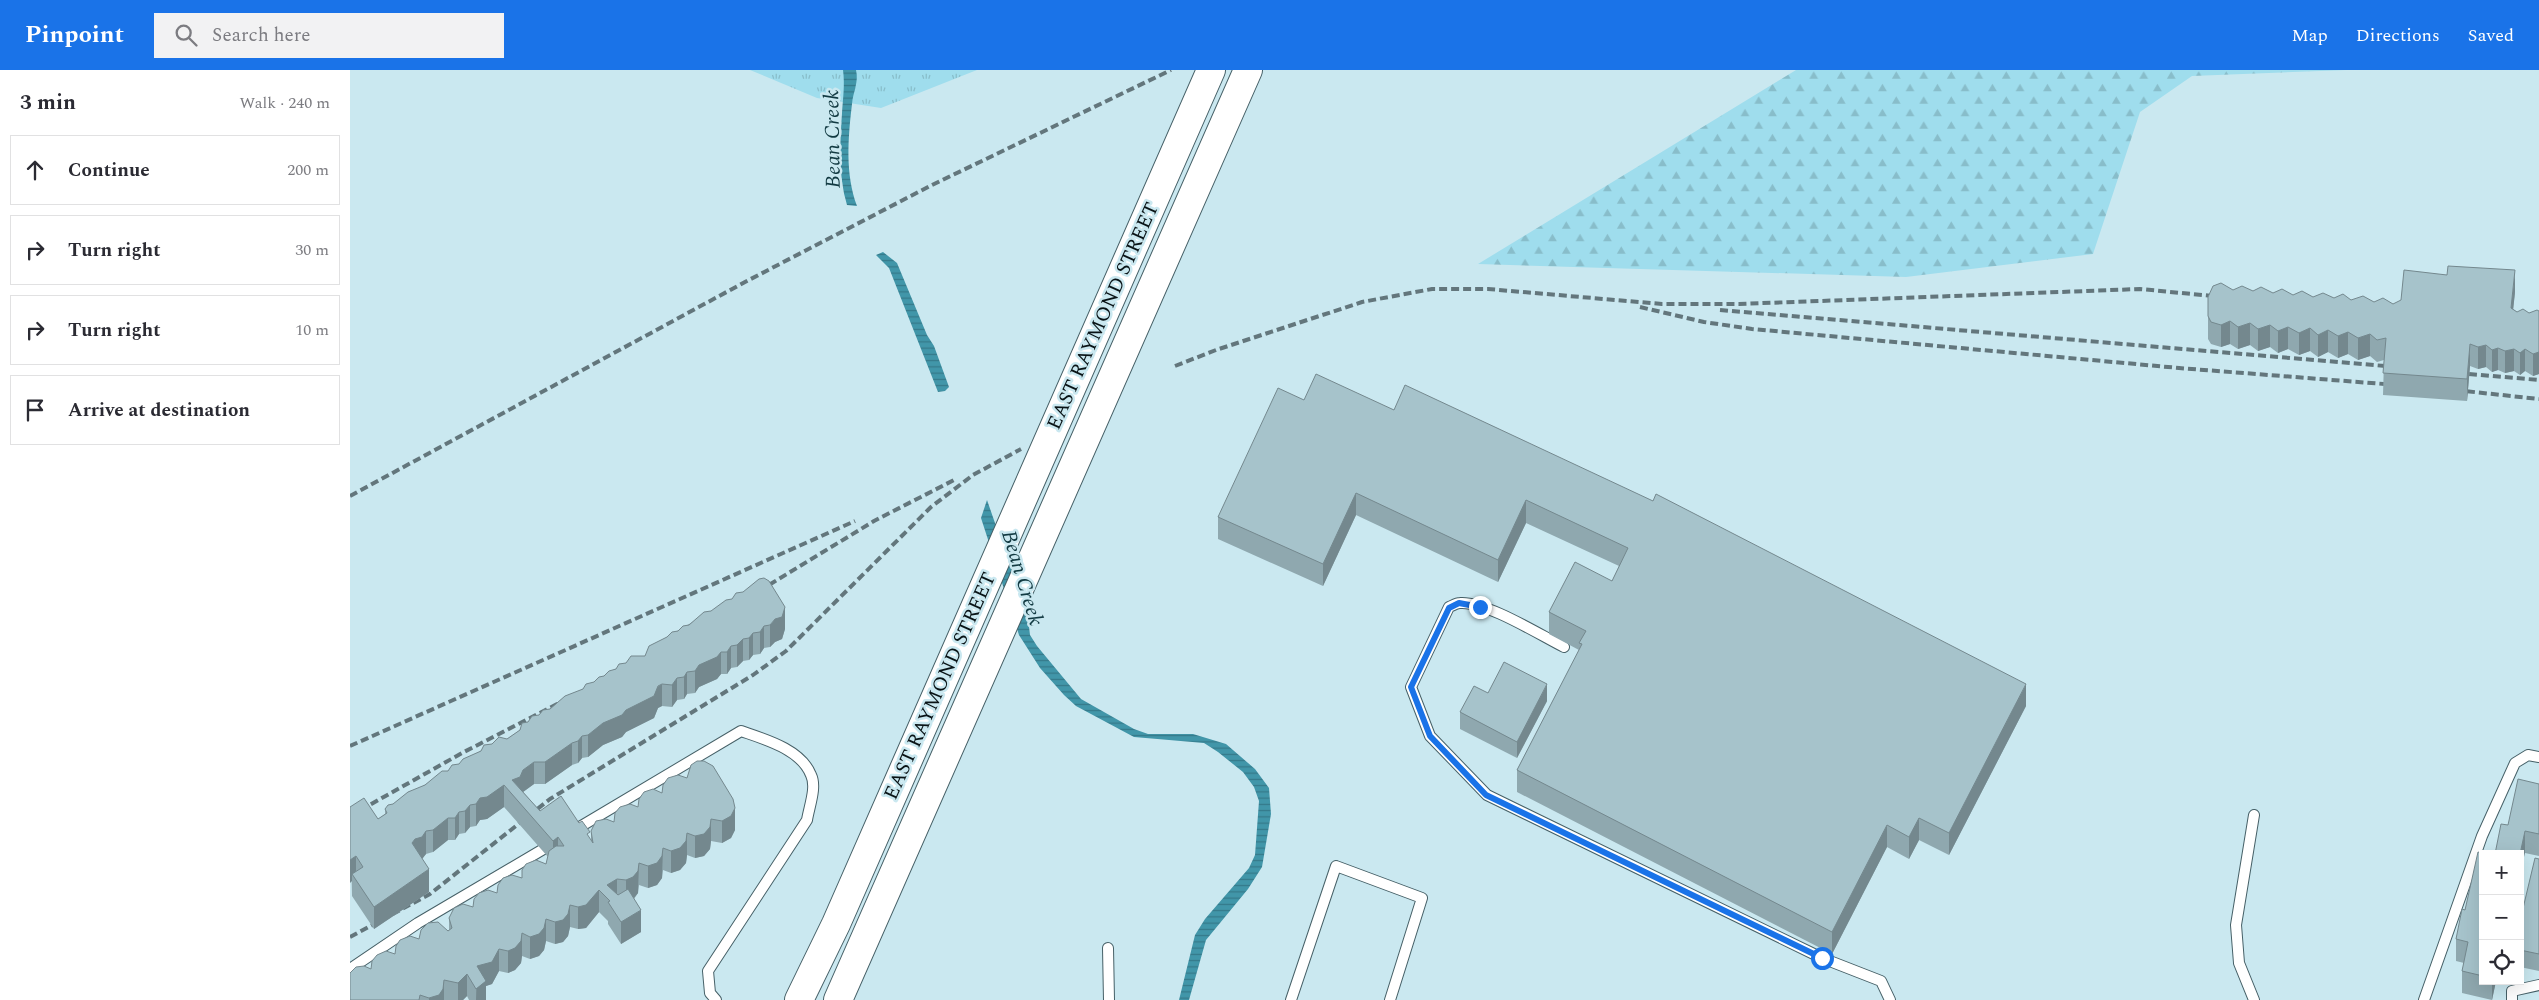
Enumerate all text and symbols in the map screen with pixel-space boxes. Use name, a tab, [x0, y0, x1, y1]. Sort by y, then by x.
search box	[154, 13, 504, 58]
text: Pinpoint	[25, 17, 124, 53]
icon: search	[172, 21, 200, 49]
text: Search here	[212, 21, 310, 50]
text: Map	[2292, 22, 2328, 49]
text: Directions	[2356, 22, 2440, 49]
text: Saved	[2468, 22, 2514, 49]
text: 3 min	[20, 87, 76, 119]
water label: Bean Creek	[816, 89, 850, 189]
text: Walk · 240 m	[239, 91, 330, 115]
icon: ahead	[21, 156, 49, 184]
text: Continue	[68, 156, 150, 185]
text: 200 m	[287, 158, 329, 182]
street label: EAST RAYMOND STREET	[1039, 197, 1167, 435]
icon: right	[21, 236, 49, 264]
text: Turn right	[68, 236, 161, 265]
text: 30 m	[295, 238, 329, 262]
icon: right	[21, 316, 49, 344]
text: Turn right	[68, 316, 161, 345]
text: 10 m	[295, 318, 329, 342]
icon: arrive	[21, 396, 49, 424]
text: Arrive at destination	[68, 396, 250, 425]
water label: Bean Creek	[992, 526, 1052, 630]
street label: EAST RAYMOND STREET	[876, 567, 1004, 805]
route end	[1469, 596, 1492, 619]
map controls	[2479, 850, 2524, 985]
button: +	[2479, 850, 2524, 895]
button: −	[2479, 895, 2524, 940]
button: locate	[2479, 940, 2524, 985]
route start	[1811, 947, 1834, 970]

